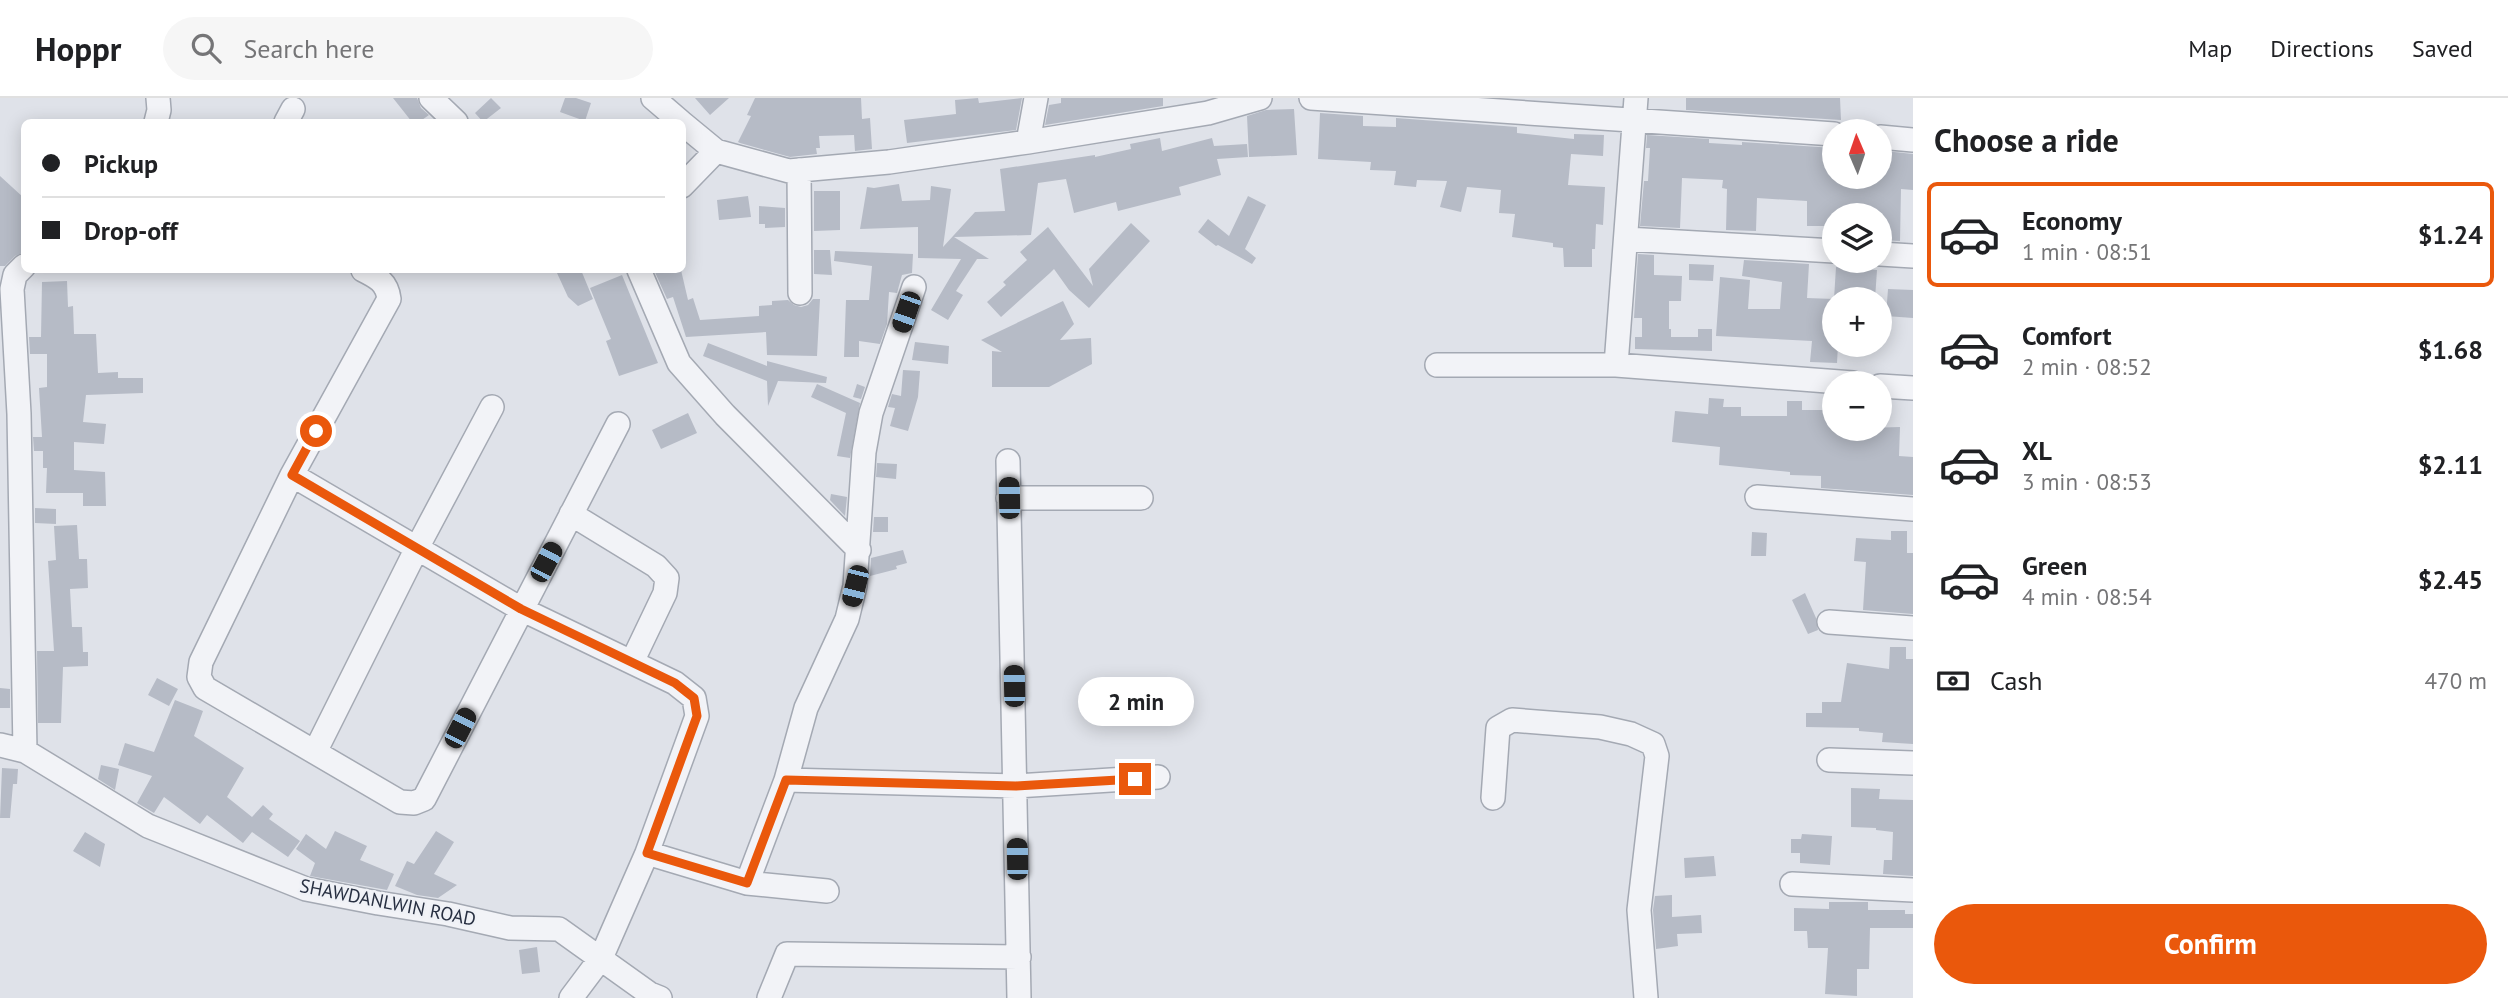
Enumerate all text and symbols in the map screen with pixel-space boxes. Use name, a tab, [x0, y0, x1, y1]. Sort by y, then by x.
search box	[163, 17, 653, 80]
text: Hoppr	[35, 27, 121, 70]
icon: search	[187, 29, 225, 67]
text: Search here	[243, 32, 375, 65]
text: Map	[2188, 33, 2232, 64]
text: Directions	[2270, 33, 2374, 64]
text: Saved	[2412, 33, 2473, 64]
north arrow	[1822, 119, 1892, 189]
map controls	[1822, 119, 1892, 441]
text: Choose a ride	[1934, 119, 2119, 161]
text: Pickup	[84, 147, 158, 180]
button: layers	[1822, 203, 1892, 273]
icon: car	[1938, 203, 2001, 266]
text: Economy	[2022, 204, 2122, 237]
text: Drop-off	[84, 214, 178, 247]
text: $1.24	[2418, 218, 2483, 251]
text: 1 min · 08:51	[2022, 237, 2152, 266]
button: +	[1822, 287, 1892, 357]
car	[890, 289, 923, 335]
icon: car	[1938, 318, 2001, 381]
text: Comfort	[2022, 319, 2112, 352]
text: $1.68	[2418, 333, 2483, 366]
text: 2 min · 08:52	[2022, 352, 2152, 381]
button: −	[1822, 371, 1892, 441]
route start	[300, 415, 332, 447]
icon: car	[1938, 433, 2001, 496]
text: XL	[2022, 434, 2052, 467]
text: $2.11	[2418, 448, 2483, 481]
text: 3 min · 08:53	[2022, 467, 2152, 496]
car	[999, 477, 1020, 519]
car	[527, 539, 566, 585]
icon: car	[1938, 548, 2001, 611]
text: Green	[2022, 549, 2087, 582]
car	[840, 563, 871, 609]
text: $2.45	[2418, 563, 2483, 596]
text: 4 min · 08:54	[2022, 582, 2152, 611]
icon: cash	[1934, 662, 1972, 700]
text: Cash	[1990, 664, 2042, 697]
car	[1004, 665, 1025, 707]
text: 470 m	[2425, 666, 2487, 695]
callout: 2 min	[1077, 678, 1193, 726]
text: 2 min	[1108, 687, 1164, 716]
car	[442, 705, 479, 751]
route end	[1119, 763, 1151, 795]
car	[1007, 838, 1028, 880]
street label: SHAWDANLWIN ROAD	[298, 873, 478, 931]
button: Confirm	[1934, 904, 2487, 984]

